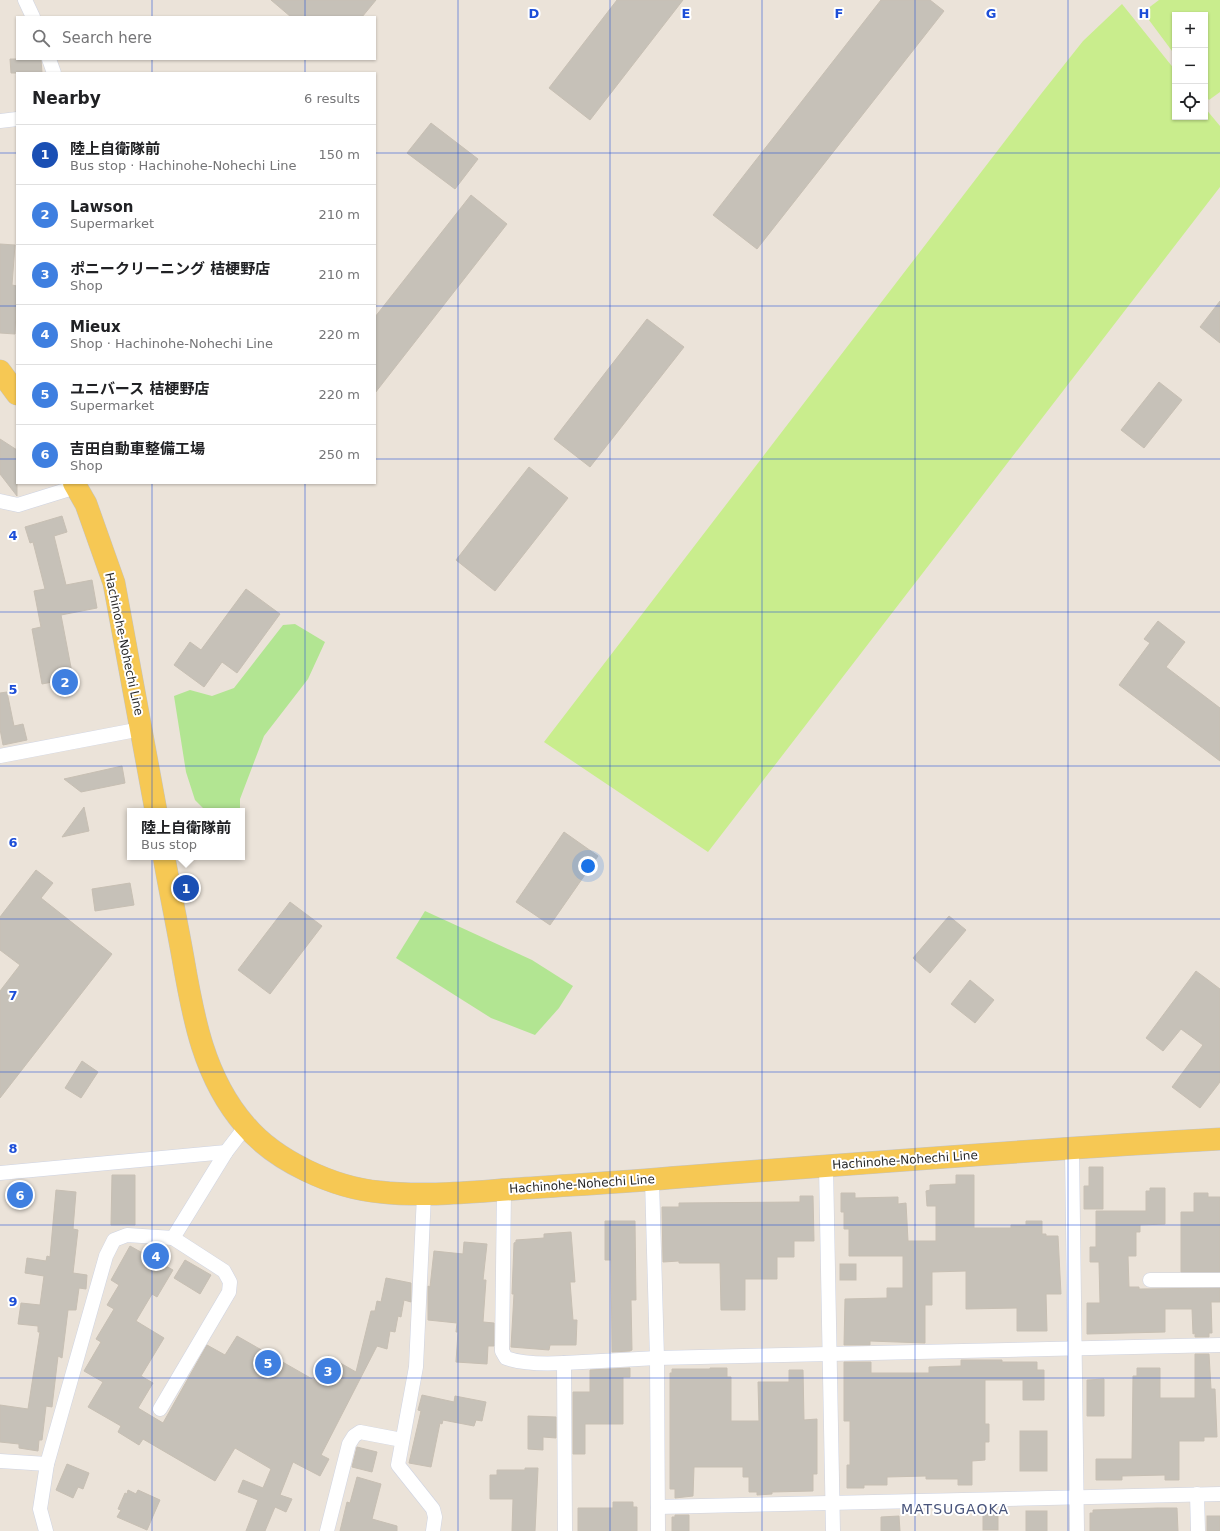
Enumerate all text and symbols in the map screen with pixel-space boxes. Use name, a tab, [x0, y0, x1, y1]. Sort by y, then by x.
text: D	[529, 6, 540, 21]
text: E	[682, 6, 690, 21]
text: F	[835, 6, 843, 21]
text: G	[986, 6, 996, 21]
text: H	[1139, 6, 1149, 21]
map controls	[1172, 12, 1208, 120]
button: +	[1172, 12, 1208, 48]
search box	[16, 16, 376, 60]
icon: search	[30, 27, 52, 49]
text: Search here	[62, 29, 152, 47]
button: −	[1172, 48, 1208, 84]
button: locate	[1172, 84, 1208, 120]
text: Nearby	[32, 88, 101, 108]
text: 6 results	[304, 91, 360, 106]
text: 陸上自衛隊前	[70, 140, 160, 158]
text: 1	[40, 147, 50, 162]
text: 150 m	[318, 147, 360, 162]
text: Bus stop · Hachinohe-Nohechi Line	[70, 158, 297, 173]
text: Lawson	[70, 198, 133, 216]
text: 2	[40, 207, 50, 222]
text: 210 m	[318, 207, 360, 222]
text: Supermarket	[70, 216, 154, 231]
text: ポニークリーニング 桔梗野店	[70, 260, 270, 278]
text: 3	[40, 267, 50, 282]
text: 210 m	[318, 267, 360, 282]
text: Shop	[70, 278, 103, 293]
text: Mieux	[70, 318, 121, 336]
text: 4	[40, 327, 50, 342]
text: 220 m	[318, 327, 360, 342]
text: Shop · Hachinohe-Nohechi Line	[70, 336, 273, 351]
text: ユニバース 桔梗野店	[70, 380, 209, 398]
text: 5	[40, 387, 50, 402]
text: 220 m	[318, 387, 360, 402]
text: Supermarket	[70, 398, 154, 413]
text: 吉田自動車整備工場	[70, 440, 205, 458]
text: 6	[40, 447, 50, 462]
text: 250 m	[318, 447, 360, 462]
text: Shop	[70, 458, 103, 473]
text: 4	[8, 528, 18, 543]
street label: Hachinohe-Nohechi Line	[102, 571, 146, 717]
pin: 2	[52, 667, 78, 697]
text: 5	[8, 682, 18, 697]
popup	[127, 808, 245, 860]
text: 陸上自衛隊前	[141, 819, 231, 837]
text: 6	[8, 835, 18, 850]
text: Bus stop	[141, 837, 197, 852]
your location	[578, 856, 598, 876]
pin: 1	[173, 873, 199, 903]
text: 7	[8, 988, 18, 1003]
text: 8	[8, 1141, 18, 1156]
street label: Hachinohe-Nohechi Line	[832, 1148, 978, 1172]
street label: Hachinohe-Nohechi Line	[509, 1172, 655, 1196]
pin: 6	[7, 1180, 33, 1210]
pin: 4	[143, 1241, 169, 1271]
text: 9	[8, 1294, 18, 1309]
pin: 5	[255, 1348, 281, 1378]
pin: 3	[315, 1356, 341, 1386]
district label: MATSUGAOKA	[901, 1501, 1009, 1517]

